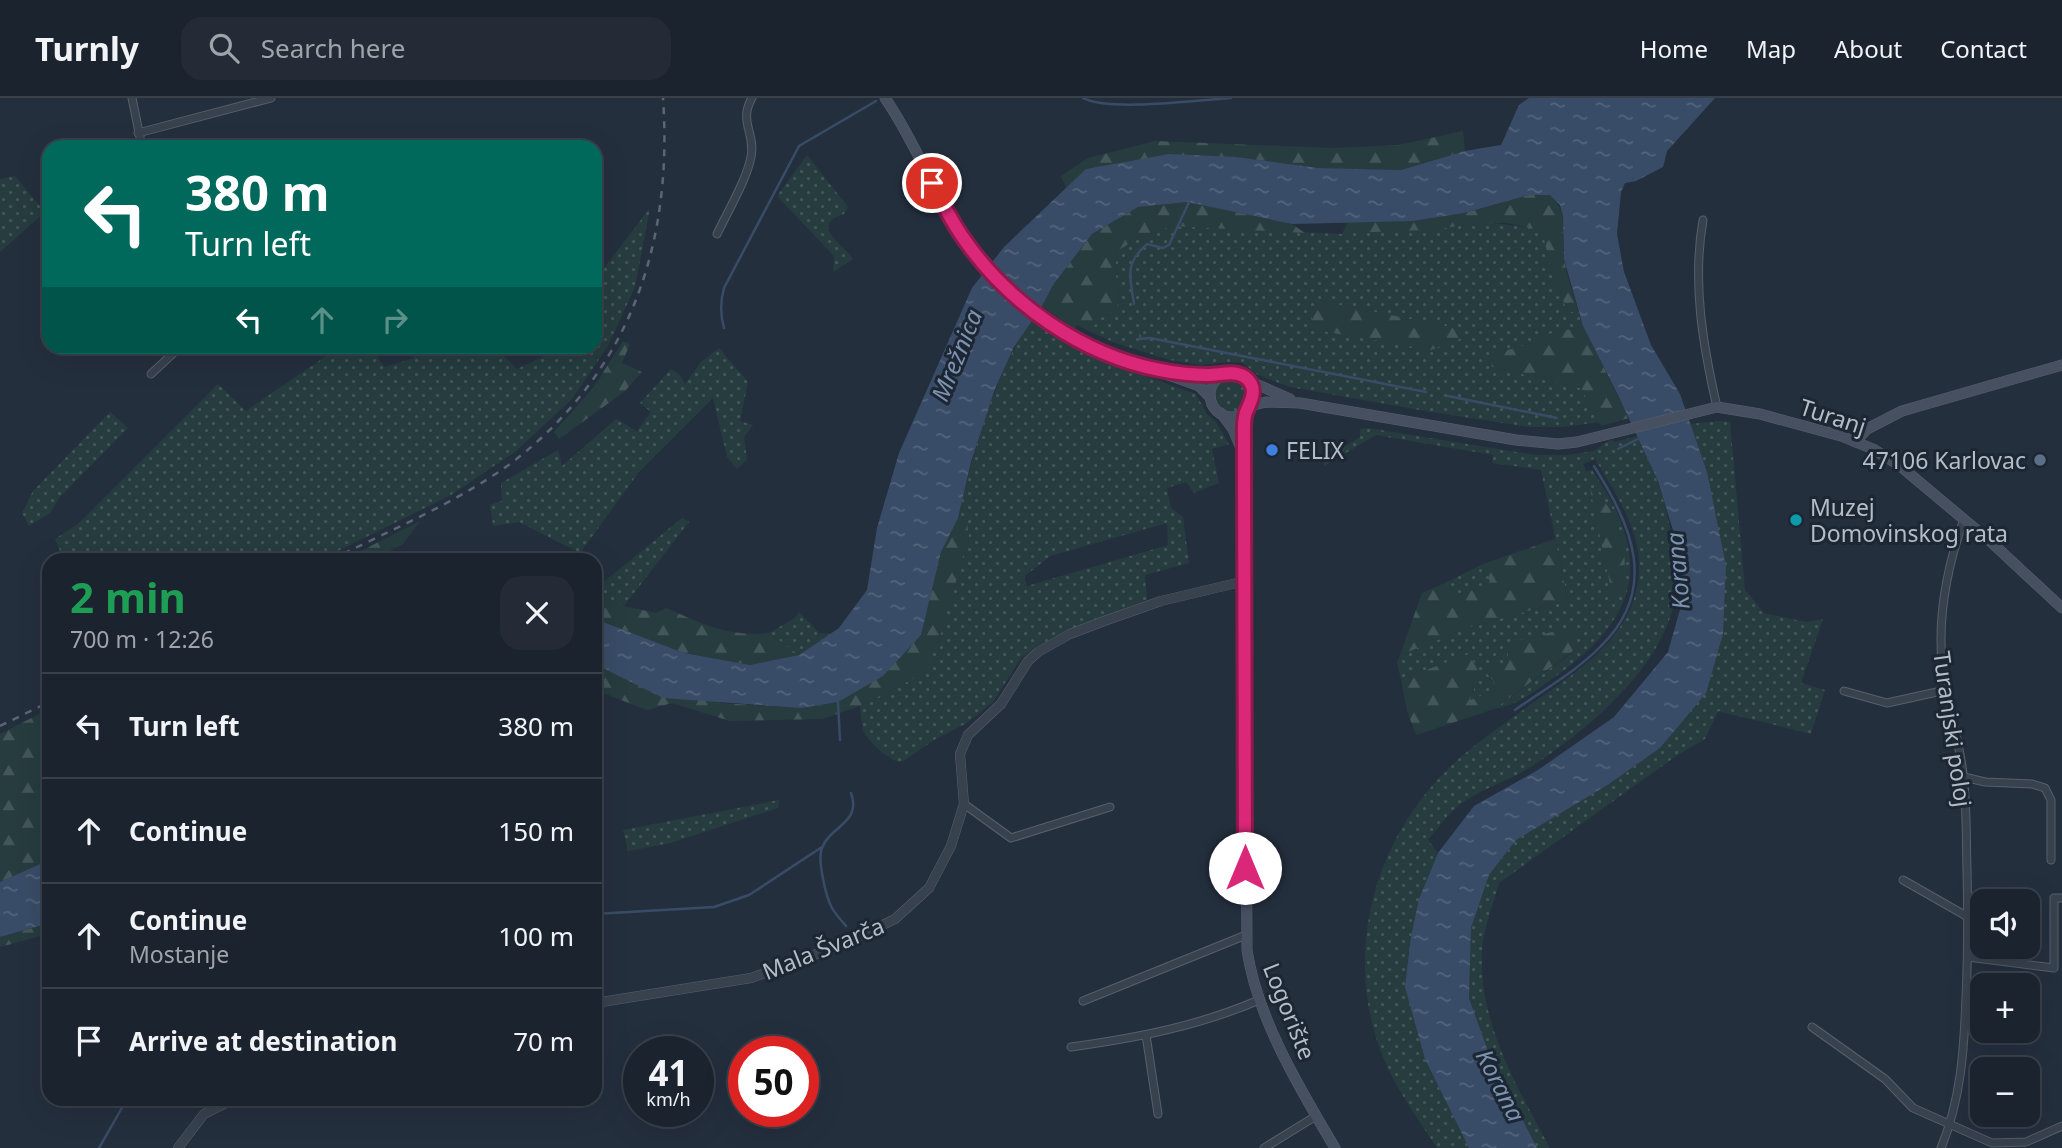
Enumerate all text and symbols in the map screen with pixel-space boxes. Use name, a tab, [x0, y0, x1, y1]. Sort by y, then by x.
search box	[181, 17, 671, 80]
text: Turnly	[35, 26, 139, 71]
icon: search	[205, 29, 243, 67]
text: Search here	[261, 30, 405, 66]
text: Home	[1640, 32, 1708, 65]
text: Map	[1746, 32, 1796, 65]
text: About	[1834, 32, 1902, 65]
text: Contact	[1940, 32, 2027, 65]
pin	[902, 153, 962, 213]
text: 380 m	[185, 159, 330, 225]
icon: arrive	[913, 164, 951, 202]
icon: left	[70, 168, 161, 259]
text: Turn left	[185, 222, 311, 265]
icon: left	[230, 301, 268, 339]
icon: ahead	[303, 301, 341, 339]
icon: right	[376, 301, 414, 339]
water label: Mrežnica	[923, 304, 989, 406]
street label: Turanj	[1796, 390, 1870, 442]
place label: FELIX	[1286, 434, 1345, 466]
marker: FELIX	[1264, 442, 1280, 458]
place label: 47106 Karlovac	[1863, 444, 2026, 476]
marker: 47106 Karlovac	[2032, 452, 2048, 468]
place label: Muzej Domovinskog rata	[1810, 491, 2008, 549]
marker: Muzej Domovinskog rata	[1788, 512, 1804, 528]
water label: Korana	[1657, 531, 1697, 611]
text: 2 min	[70, 568, 186, 625]
button: close	[500, 576, 574, 650]
text: 700 m · 12:26	[70, 623, 214, 655]
street label: Turanjski poloj	[1926, 649, 1980, 809]
icon: left	[70, 707, 108, 745]
text: Turn left	[129, 708, 240, 744]
text: 380 m	[498, 708, 574, 744]
icon: ahead	[70, 812, 108, 850]
text: Continue	[129, 813, 247, 849]
text: 150 m	[498, 813, 574, 849]
position arrow	[1208, 831, 1282, 905]
map controls	[1970, 889, 2040, 1127]
button: sound	[1970, 889, 2040, 959]
text: Continue	[129, 902, 247, 938]
street label: Mala Švarča	[757, 909, 889, 987]
icon: ahead	[70, 917, 108, 955]
text: 100 m	[498, 918, 574, 954]
text: Mostanje	[129, 938, 229, 970]
street label: Logorište	[1256, 958, 1324, 1064]
button: +	[1970, 973, 2040, 1043]
icon: arrive	[70, 1022, 108, 1060]
text: Arrive at destination	[129, 1023, 398, 1059]
text: 70 m	[513, 1023, 574, 1059]
speed limit sign: 50	[728, 1036, 819, 1127]
water label: Korana	[1469, 1043, 1533, 1127]
text: 41	[648, 1049, 689, 1096]
button: −	[1970, 1057, 2040, 1127]
text: km/h	[646, 1087, 691, 1111]

